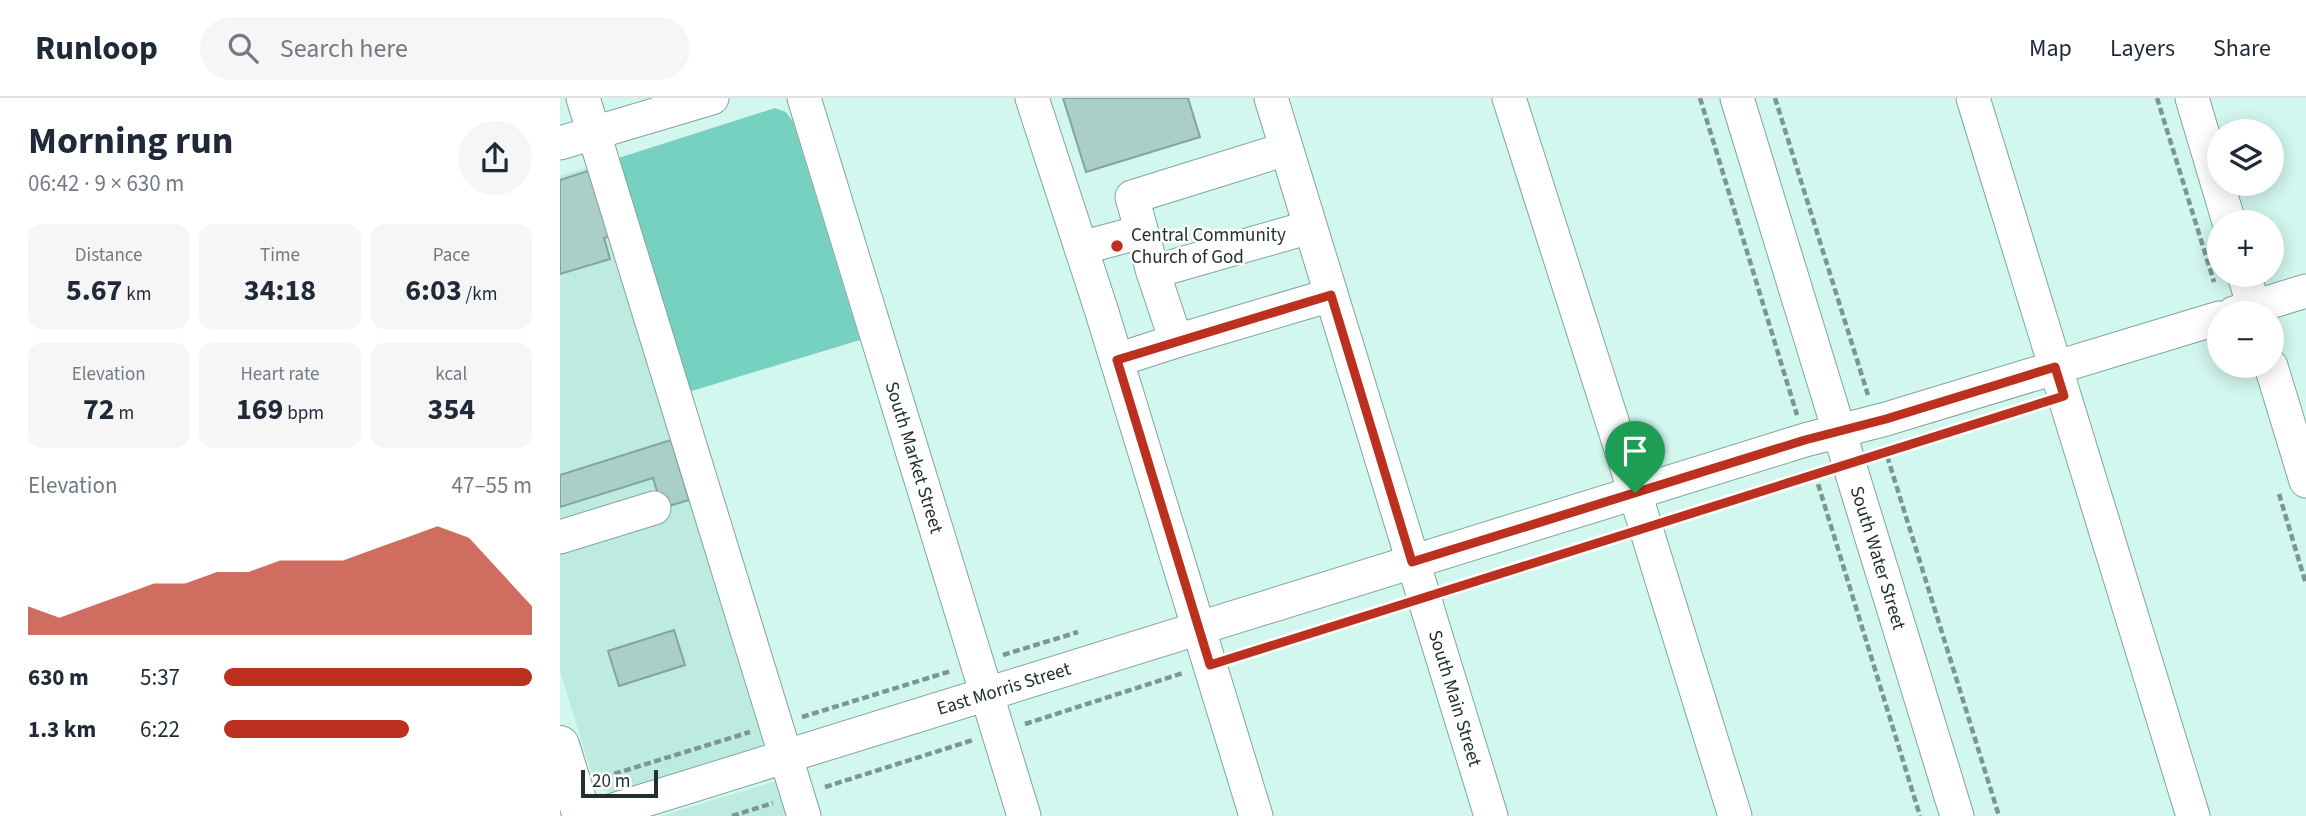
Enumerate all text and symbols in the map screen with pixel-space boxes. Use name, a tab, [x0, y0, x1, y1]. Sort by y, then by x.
search box	[200, 17, 690, 80]
text: Runloop	[35, 25, 158, 72]
icon: search	[224, 29, 262, 67]
text: Search here	[280, 30, 408, 67]
text: Map	[2029, 31, 2072, 66]
text: Layers	[2110, 31, 2175, 66]
text: Share	[2213, 31, 2271, 66]
text: Morning run	[28, 114, 233, 168]
map controls	[2207, 119, 2284, 378]
button: layers	[2207, 119, 2284, 196]
button: share	[458, 121, 532, 195]
text: 06:42 · 9 × 630 m	[28, 167, 184, 200]
button: +	[2207, 210, 2284, 287]
place label: Central Community Church of God	[1131, 222, 1286, 271]
marker: Central Community Church of God	[1109, 238, 1125, 254]
text: Distance	[75, 242, 142, 269]
text: Time	[260, 242, 300, 269]
text: Pace	[433, 242, 470, 269]
text: 5.67	[66, 269, 122, 312]
text: 34:18	[244, 269, 316, 312]
text: 6:03	[405, 269, 462, 312]
text: km	[122, 281, 151, 308]
text: /km	[462, 281, 497, 308]
button: −	[2207, 301, 2284, 378]
text: Elevation	[72, 361, 146, 388]
text: Heart rate	[240, 361, 319, 388]
text: kcal	[435, 361, 467, 388]
street label: South Market Street	[878, 378, 950, 537]
text: 72	[83, 388, 115, 431]
text: 169	[236, 388, 283, 431]
text: 354	[428, 388, 475, 431]
text: m	[115, 400, 134, 427]
text: bpm	[283, 400, 324, 427]
pin	[1605, 421, 1665, 493]
icon: arrive	[1616, 432, 1654, 470]
text: Elevation	[28, 469, 118, 502]
text: 47–55 m	[452, 469, 532, 502]
street label: South Water Street	[1843, 483, 1913, 634]
street label: South Main Street	[1421, 627, 1489, 771]
street label: East Morris Street	[933, 655, 1075, 722]
text: 630 m	[28, 661, 89, 694]
text: 5:37	[140, 661, 180, 694]
text: 1.3 km	[28, 713, 96, 746]
text: 6:22	[140, 713, 180, 746]
scale bar	[581, 767, 658, 799]
text: 20 m	[592, 768, 630, 795]

